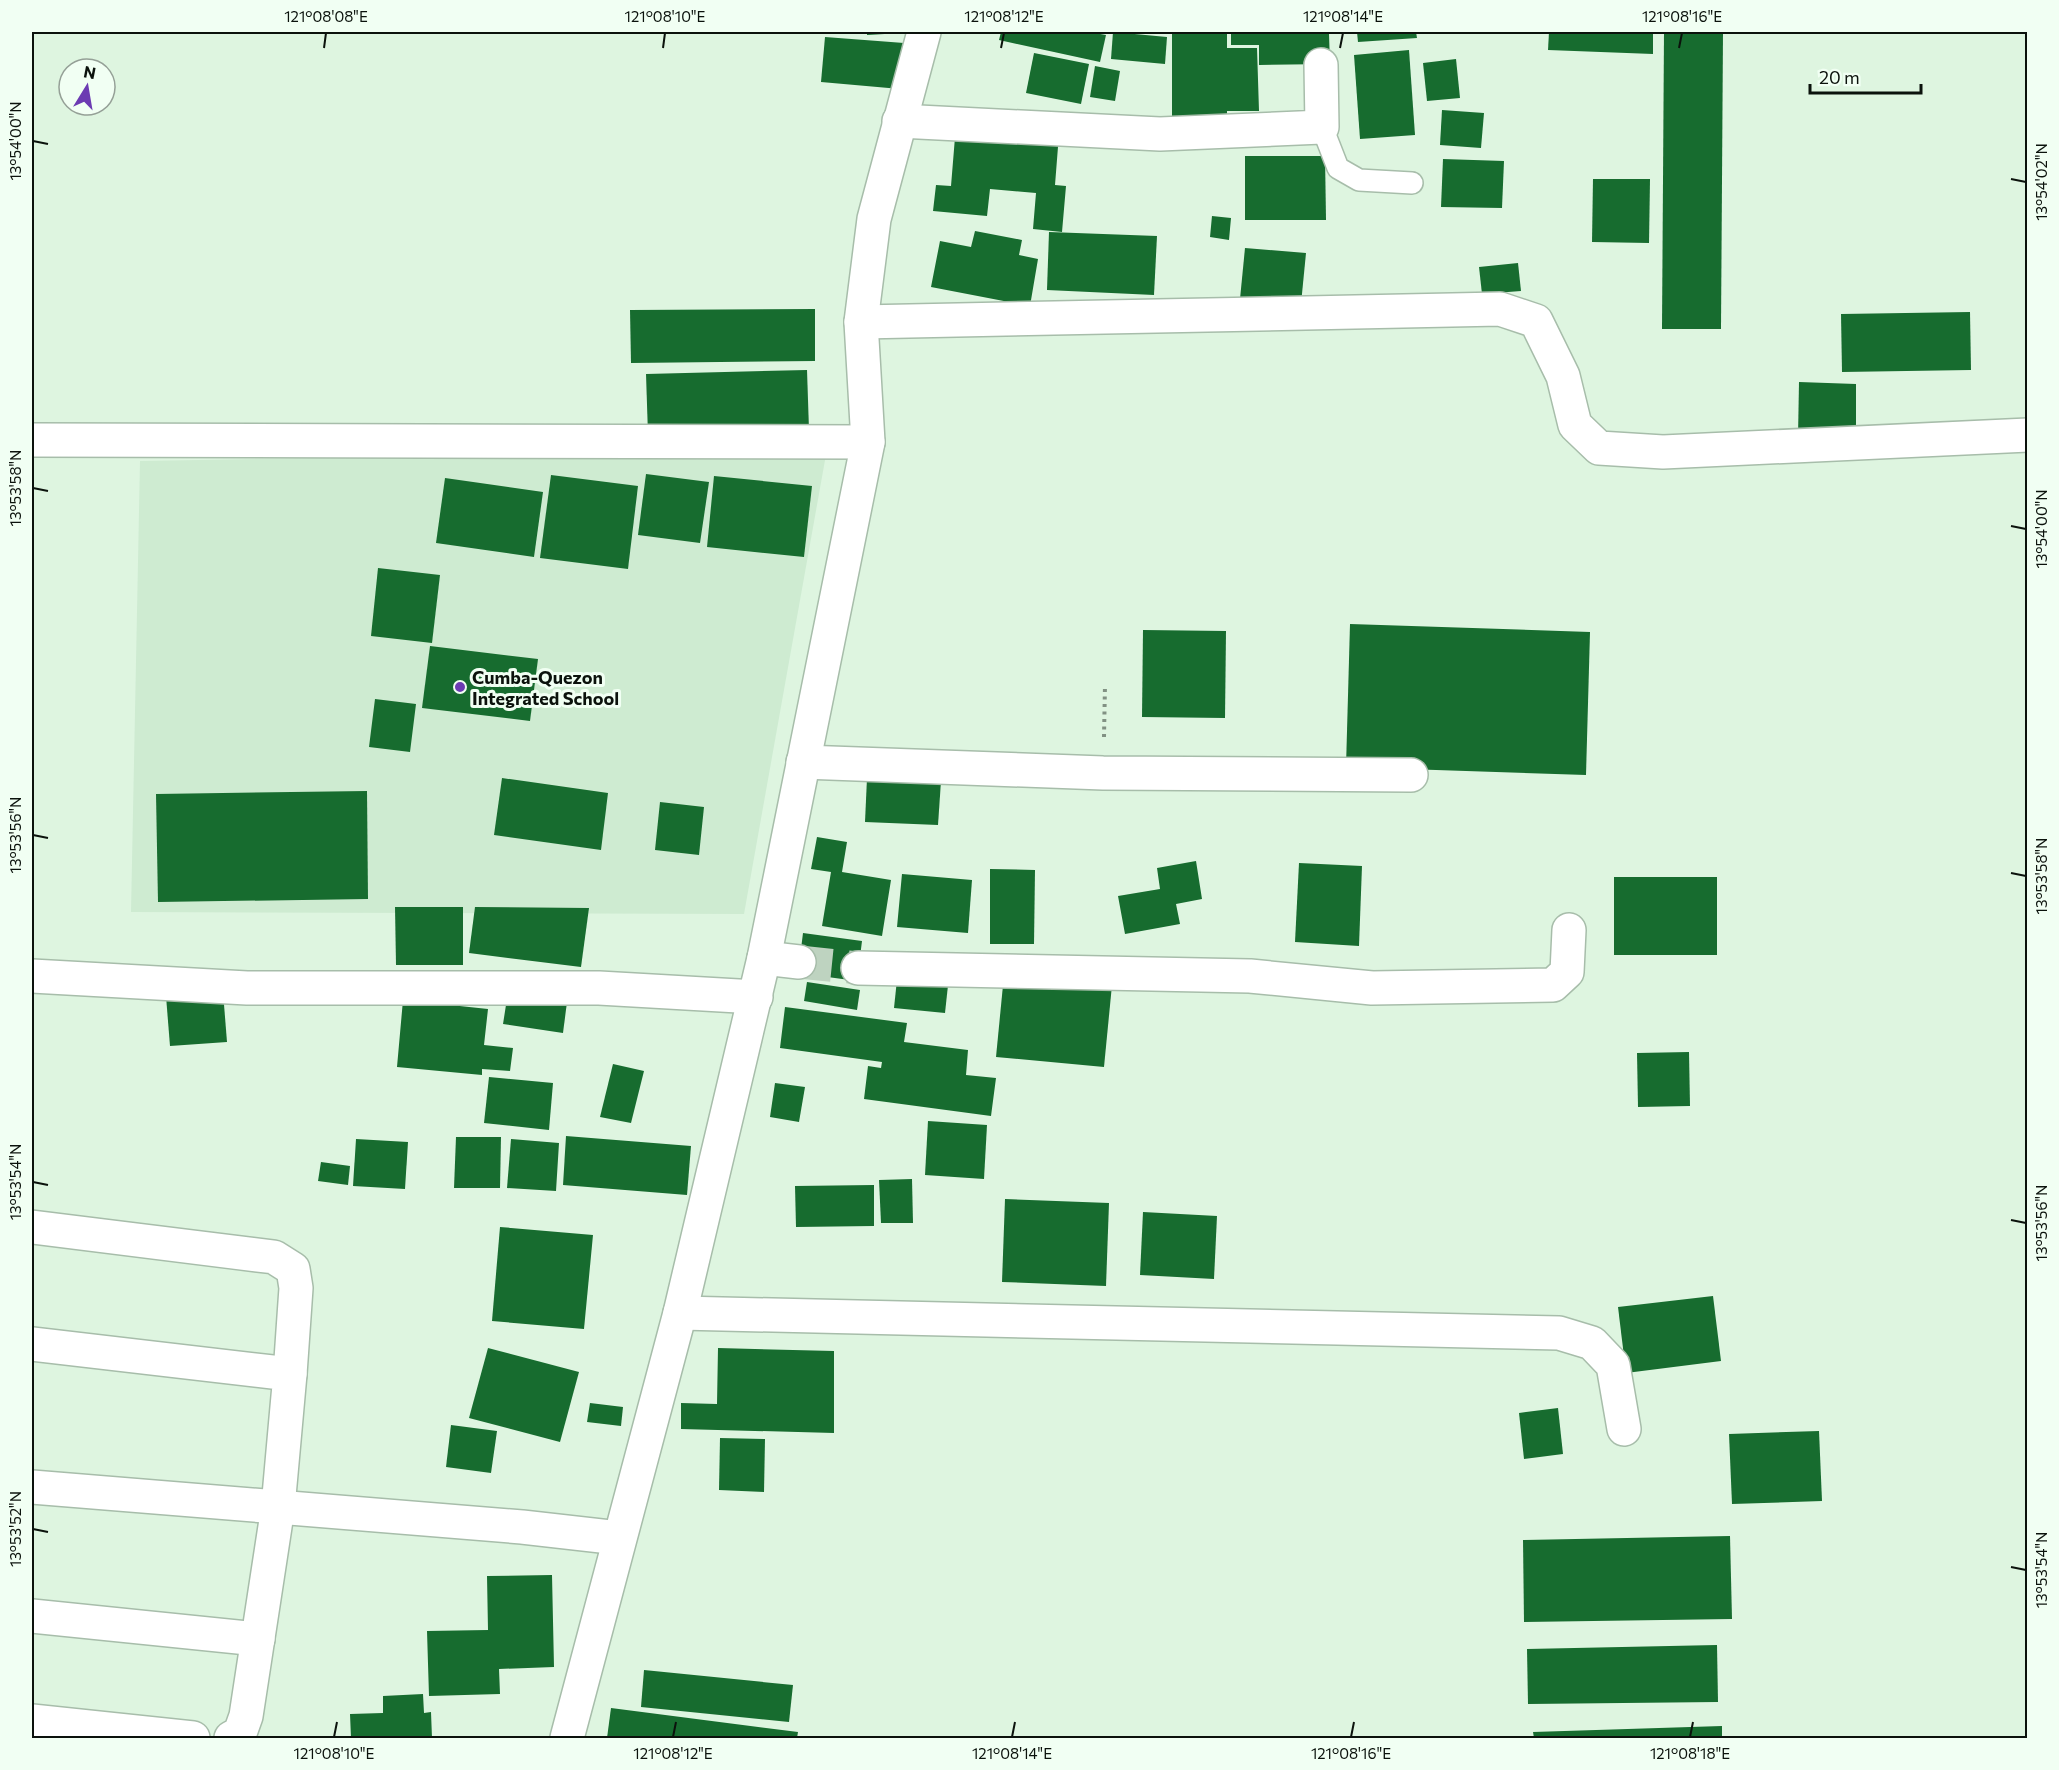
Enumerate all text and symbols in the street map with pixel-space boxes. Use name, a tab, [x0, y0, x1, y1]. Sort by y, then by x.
text: 121°08'08"E	[284, 7, 368, 25]
text: 121°08'10"E	[625, 7, 706, 25]
text: 121°08'12"E	[964, 7, 1044, 25]
text: 121°08'14"E	[1303, 7, 1383, 25]
text: 121°08'16"E	[1642, 7, 1722, 25]
north arrow	[57, 57, 117, 117]
scale bar	[1810, 57, 1921, 95]
text: N	[82, 61, 98, 82]
text: 20 m	[1819, 66, 1860, 88]
text: 13°54'00"N	[6, 101, 24, 181]
text: 13°54'02"N	[2032, 143, 2050, 221]
text: 13°53'58"N	[6, 450, 24, 526]
text: 13°54'00"N	[2032, 489, 2050, 569]
place label: Cumba-Quezon Integrated School	[472, 666, 619, 709]
marker: Cumba-Quezon Integrated School	[453, 680, 467, 694]
text: 13°53'56"N	[6, 797, 24, 873]
text: 13°53'58"N	[2032, 838, 2050, 914]
text: 13°53'54"N	[6, 1144, 24, 1220]
text: 13°53'56"N	[2032, 1185, 2050, 1261]
text: 13°53'52"N	[6, 1491, 24, 1567]
text: 13°53'54"N	[2032, 1532, 2050, 1608]
text: 121°08'10"E	[294, 1744, 375, 1762]
text: 121°08'12"E	[633, 1744, 713, 1762]
text: 121°08'14"E	[972, 1744, 1052, 1762]
text: 121°08'16"E	[1311, 1744, 1391, 1762]
text: 121°08'18"E	[1650, 1744, 1730, 1762]

